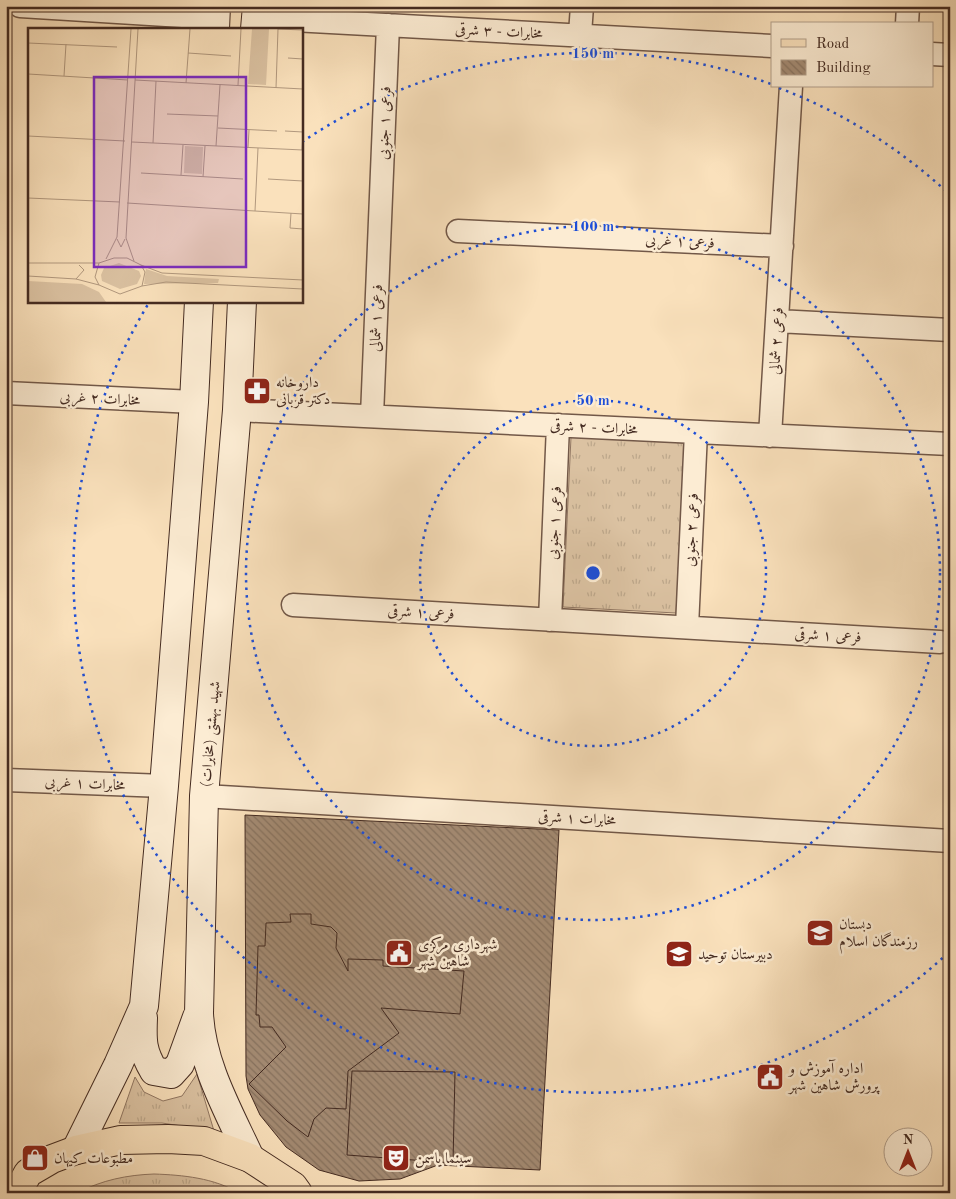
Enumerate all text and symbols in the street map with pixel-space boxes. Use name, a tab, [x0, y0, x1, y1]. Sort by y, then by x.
street label: مخابرات - ۳ شرقی	[455, 22, 543, 43]
legend	[771, 22, 934, 88]
inset map	[28, 28, 302, 302]
text: Road	[816, 37, 850, 52]
text: 150 m	[572, 47, 614, 62]
text: Building	[816, 61, 871, 76]
street label: فرعی ۱ جنوبی	[377, 86, 396, 160]
text: 100 m	[572, 220, 614, 235]
street label: فرعی ۱ غربی	[645, 233, 715, 254]
street label: فرعی ۱ شمالی	[369, 284, 387, 352]
street label: فرعی ۲ شمالی	[768, 307, 788, 375]
pharmacy icon: داروخانه دکتر قربانی	[242, 376, 272, 406]
place label: داروخانه دکتر قربانی	[276, 376, 330, 409]
street label: مخابرات ۲ غربی	[59, 390, 141, 411]
text: 50 m	[576, 394, 610, 409]
street label: مخابرات - ۲ شرقی	[550, 418, 638, 439]
street label: فرعی ۱ جنوبی	[546, 486, 567, 560]
street label: فرعی ۲ جنوبی	[683, 493, 704, 567]
centre of rings	[584, 564, 602, 582]
street label: فرعی ۱ شرقی	[387, 603, 455, 624]
street label: فرعی ۱ شرقی	[794, 626, 862, 647]
street label: شهید بهشتی (مخابرات)	[199, 680, 226, 788]
street label: مخابرات ۱ غربی	[44, 775, 126, 796]
street label: مخابرات ۱ شرقی	[537, 809, 616, 830]
school or university icon: دبستان رزمندگان اسلام	[805, 918, 835, 948]
place label: دبستان رزمندگان اسلام	[839, 918, 918, 954]
place label: شهرداری مرکزی شاهین شهر	[416, 936, 497, 971]
public building icon: شهرداری مرکزی شاهین شهر	[384, 938, 414, 968]
school or university icon: دبیرستان توحید	[664, 939, 694, 969]
place label: دبیرستان توحید	[698, 948, 773, 963]
place label: اداره آموزش و پرورش شاهین شهر	[787, 1059, 880, 1095]
public building icon: اداره آموزش و پرورش شاهین شهر	[755, 1062, 785, 1092]
north arrow	[884, 1126, 934, 1176]
text: N	[903, 1133, 914, 1147]
shop icon: مطبوعات کیهان	[20, 1143, 50, 1173]
theatre icon: سینما یاسمن	[381, 1143, 411, 1173]
place label: مطبوعات کیهان	[54, 1151, 133, 1168]
place label: سینما یاسمن	[415, 1152, 471, 1168]

